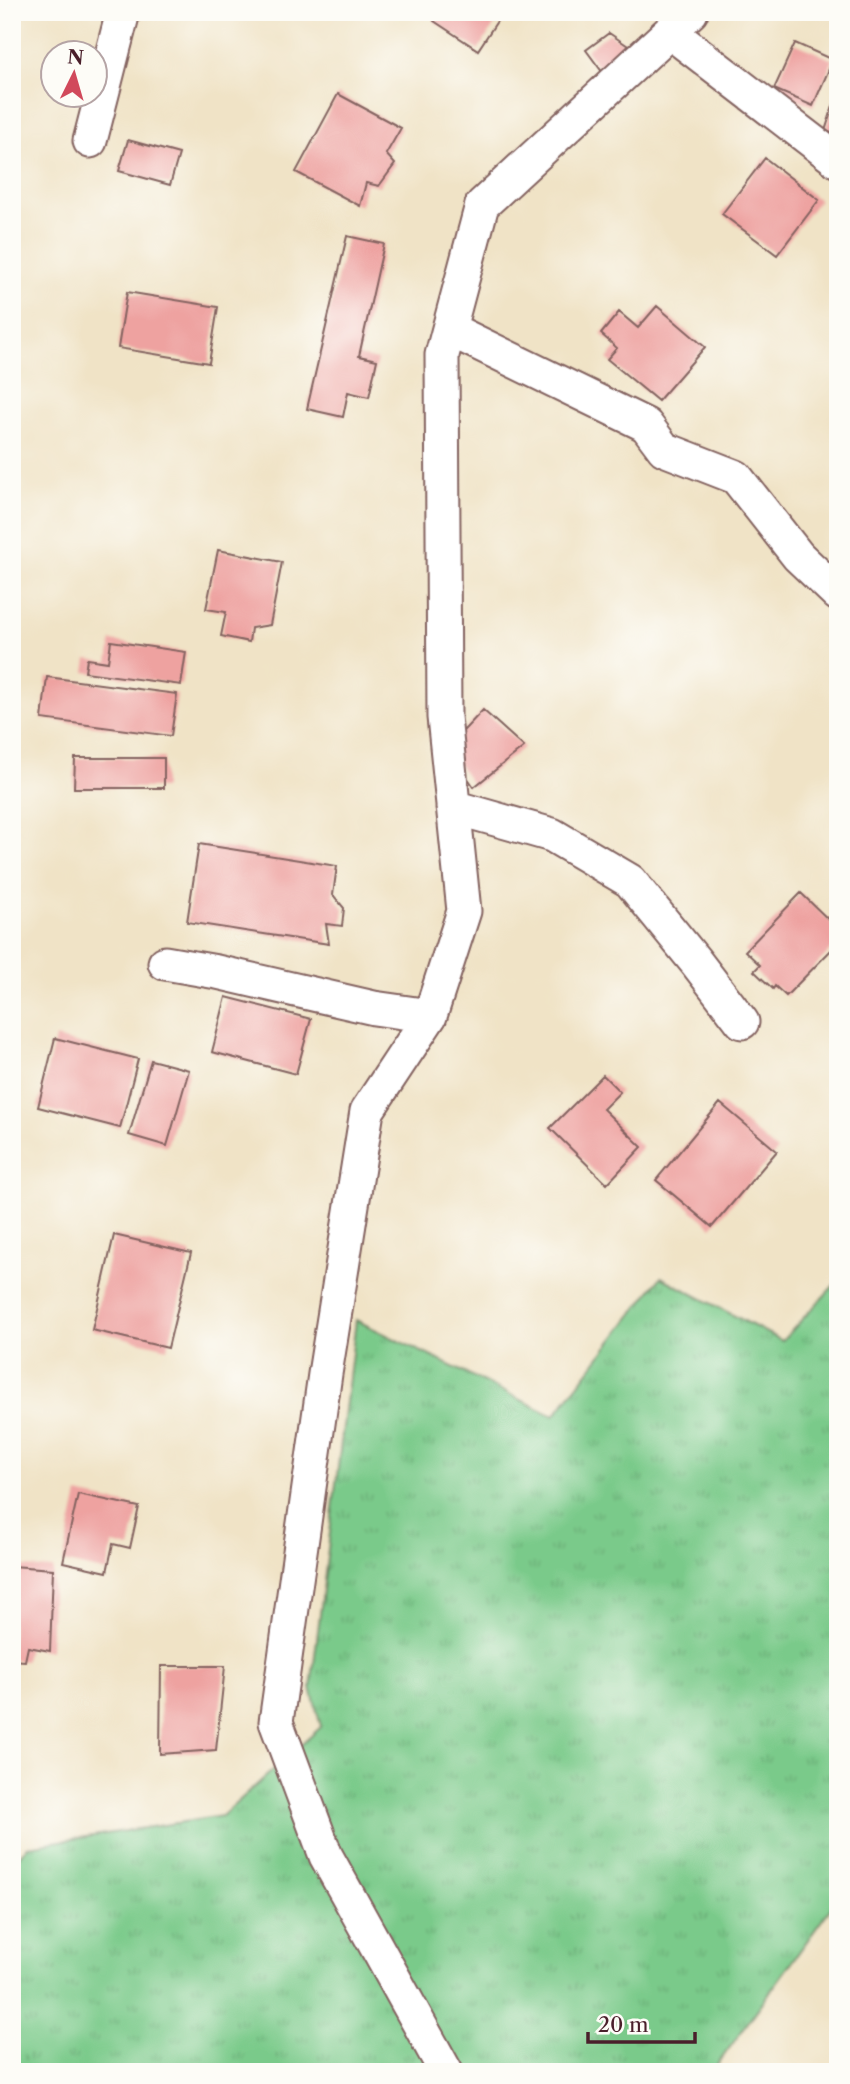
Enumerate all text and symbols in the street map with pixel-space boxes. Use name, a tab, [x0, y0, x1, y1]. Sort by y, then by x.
north arrow	[38, 38, 108, 108]
text: N	[66, 45, 85, 70]
scale bar	[588, 2000, 694, 2044]
text: 20 m	[598, 2012, 649, 2037]

